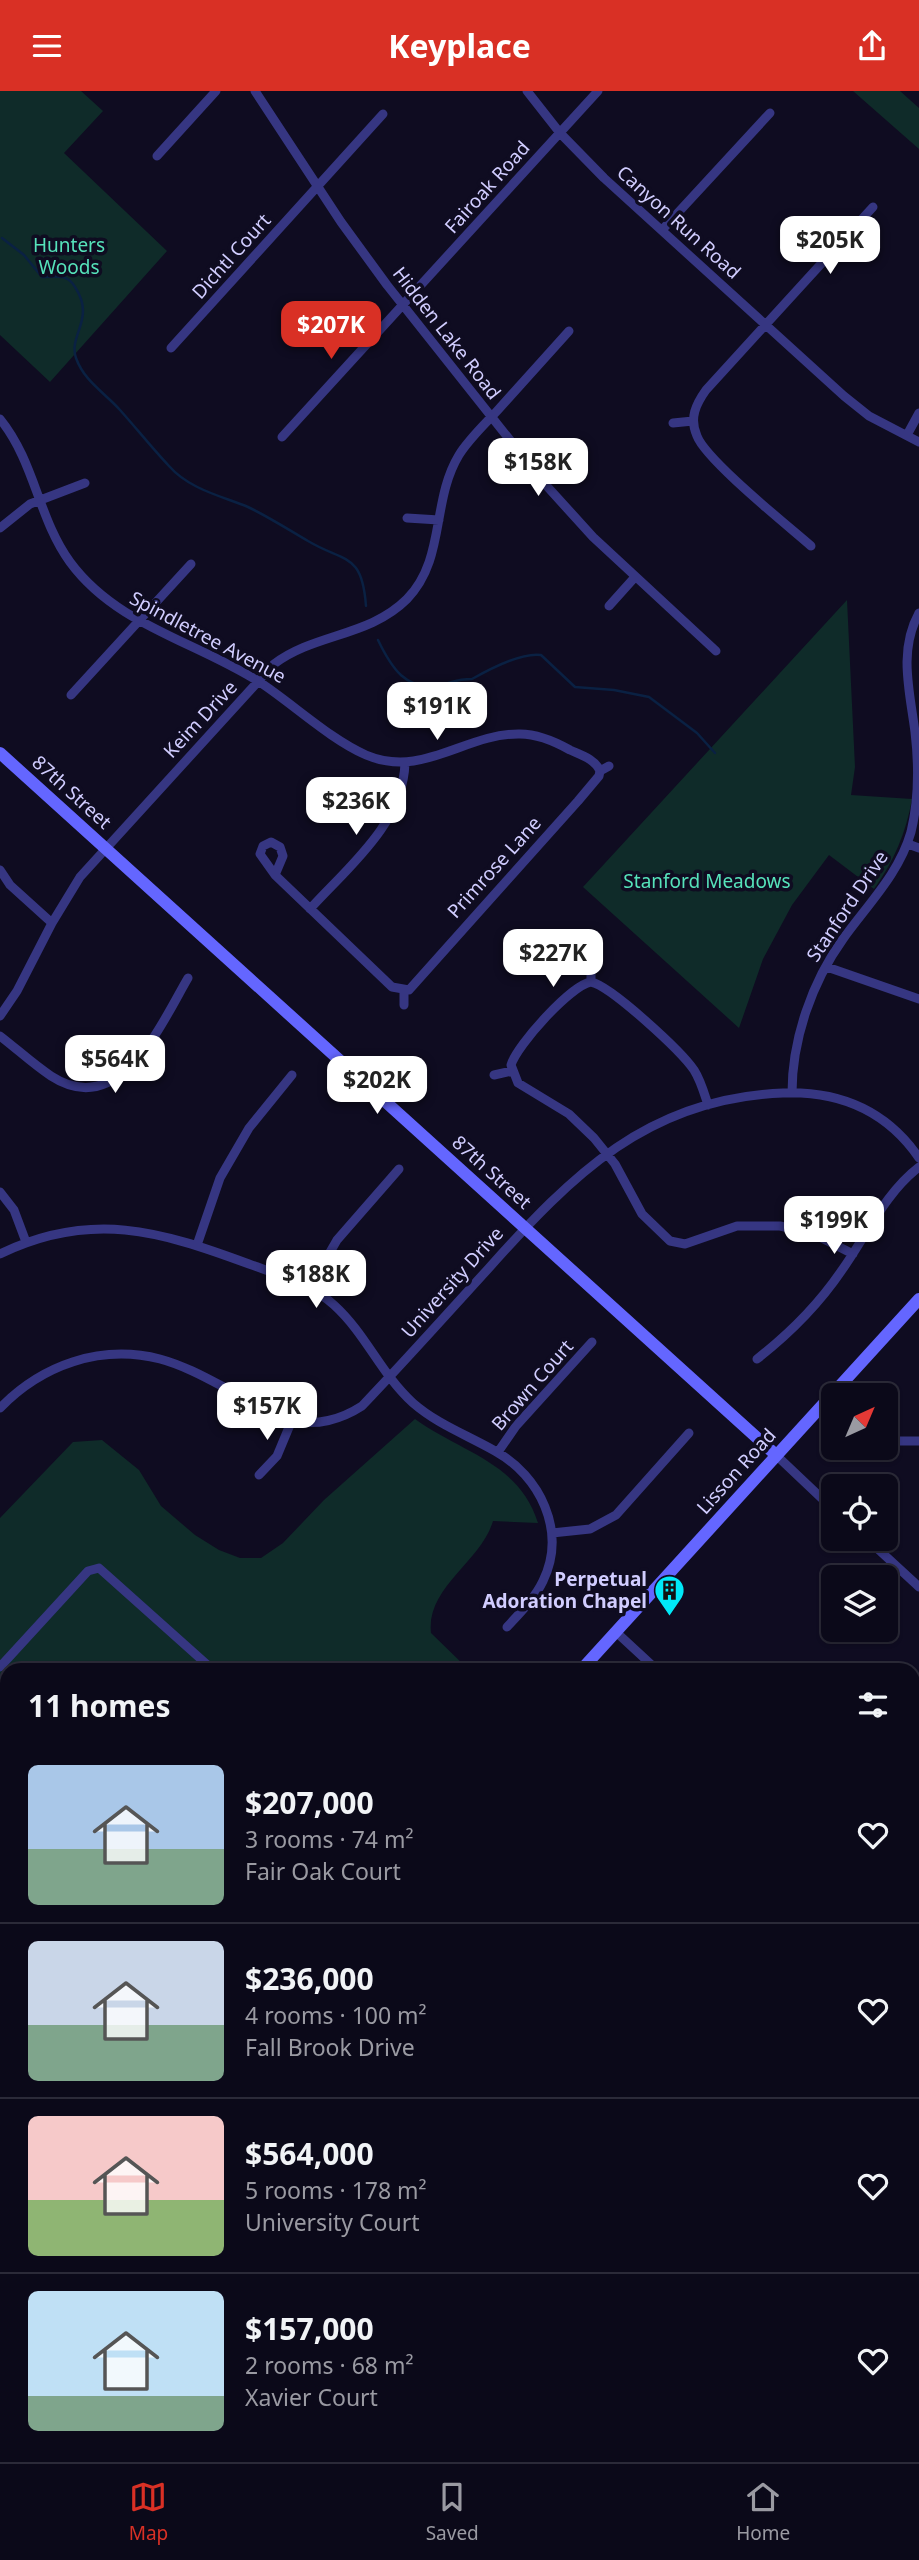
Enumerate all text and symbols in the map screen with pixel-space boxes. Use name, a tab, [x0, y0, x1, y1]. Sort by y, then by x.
text: Keyplace	[388, 24, 531, 67]
icon: menu	[28, 27, 66, 65]
icon: share	[853, 27, 891, 65]
street label: Fairoak Road	[439, 135, 535, 239]
street label: Canyon Run Road	[612, 159, 746, 285]
street label: Dichtl Court	[186, 208, 276, 304]
pin: $205K	[781, 216, 879, 276]
text: $205K	[796, 223, 864, 255]
park label: Hunters Woods	[33, 232, 105, 280]
street label: Hidden Lake Road	[387, 261, 507, 405]
pin: $207K	[282, 301, 380, 361]
text: $207K	[297, 308, 365, 340]
pin: $158K	[489, 439, 587, 498]
text: $158K	[504, 445, 572, 477]
street label: Spindletree Avenue	[125, 585, 291, 689]
street label: Keim Drive	[157, 675, 243, 763]
pin: $191K	[388, 683, 486, 742]
text: $191K	[403, 689, 471, 721]
street label: 87th Street	[27, 749, 117, 835]
pin: $236K	[307, 777, 405, 837]
text: $236K	[322, 784, 390, 816]
street label: Primrose Lane	[441, 810, 547, 924]
street label: Stanford Drive	[800, 845, 894, 967]
park label: Stanford Meadows	[623, 868, 791, 894]
pin: $227K	[504, 929, 602, 989]
text: $227K	[519, 936, 587, 968]
pin: $564K	[66, 1035, 164, 1095]
text: $564K	[81, 1042, 149, 1074]
pin: $202K	[328, 1056, 426, 1116]
text: $202K	[343, 1063, 411, 1095]
street label: 87th Street	[447, 1129, 537, 1215]
pin: $199K	[785, 1197, 883, 1256]
text: $199K	[800, 1203, 868, 1235]
street label: University Drive	[395, 1221, 509, 1343]
pin: $188K	[267, 1251, 365, 1310]
text: $188K	[282, 1257, 350, 1289]
street label: Brown Court	[485, 1334, 579, 1436]
pin: $157K	[218, 1383, 316, 1442]
north arrow	[821, 1383, 898, 1459]
map controls	[821, 1383, 898, 1642]
text: $157K	[233, 1389, 301, 1421]
street label: Lisson Road	[691, 1423, 781, 1519]
button: locate	[821, 1474, 898, 1551]
button: layers	[821, 1565, 898, 1642]
place label: Perpetual Adoration Chapel	[482, 1566, 647, 1614]
building icon: Perpetual Adoration Chapel	[653, 1573, 687, 1617]
text: 11 homes	[28, 1685, 171, 1726]
icon: filters	[854, 1686, 892, 1724]
text: $207,000	[245, 1782, 374, 1823]
icon: home	[84, 1793, 168, 1877]
icon: heart	[854, 1816, 892, 1854]
text: 3 rooms · 74 m²	[245, 1823, 414, 1855]
text: Fair Oak Court	[245, 1855, 401, 1887]
text: $236,000	[245, 1958, 374, 1999]
icon: home	[84, 1969, 168, 2053]
icon: heart	[854, 1992, 892, 2030]
text: 4 rooms · 100 m²	[245, 1999, 427, 2031]
text: Fall Brook Drive	[245, 2031, 415, 2063]
text: $564,000	[245, 2133, 374, 2174]
icon: home	[84, 2144, 168, 2228]
icon: heart	[854, 2167, 892, 2205]
text: 5 rooms · 178 m²	[245, 2174, 427, 2206]
text: University Court	[245, 2206, 420, 2238]
text: $157,000	[245, 2308, 374, 2349]
icon: home	[84, 2319, 168, 2403]
icon: heart	[854, 2342, 892, 2380]
text: 2 rooms · 68 m²	[245, 2349, 414, 2381]
text: Xavier Court	[245, 2381, 378, 2413]
tab: Map	[129, 2478, 168, 2546]
tab: Saved	[426, 2478, 479, 2546]
tab: Home	[736, 2478, 790, 2546]

